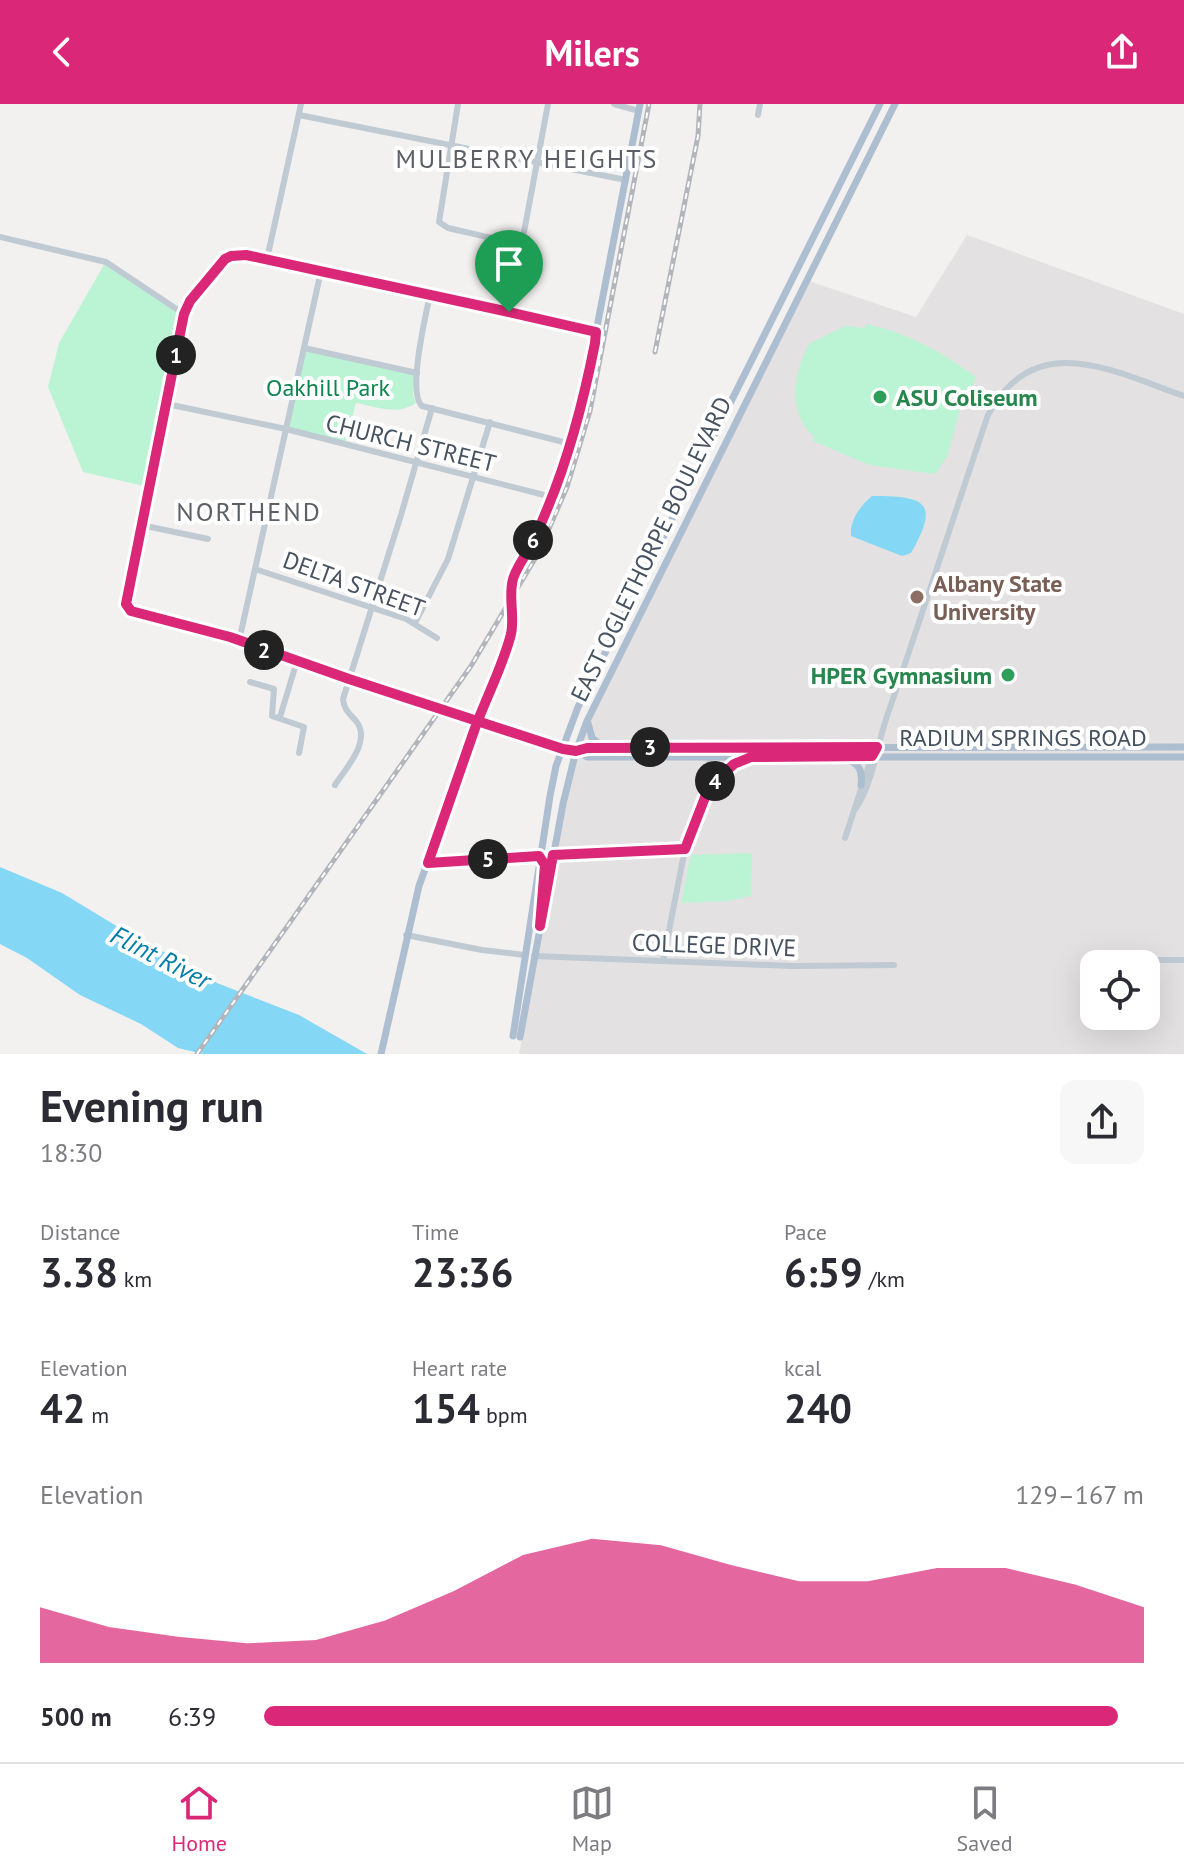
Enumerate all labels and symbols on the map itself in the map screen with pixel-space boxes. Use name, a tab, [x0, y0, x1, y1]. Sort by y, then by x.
district label: MULBERRY HEIGHTS	[396, 142, 658, 175]
pin	[475, 230, 543, 312]
pin: 1	[156, 335, 196, 375]
park label: Oakhill Park	[266, 372, 390, 403]
place label: ASU Coliseum	[896, 382, 1038, 413]
marker: ASU Coliseum	[871, 388, 889, 406]
street label: EAST OGLETHORPE BOULEVARD	[564, 391, 738, 707]
street label: CHURCH STREET	[323, 407, 499, 479]
district label: NORTHEND	[176, 495, 322, 528]
pin: 6	[513, 520, 553, 560]
street label: DELTA STREET	[279, 544, 429, 624]
place label: Albany State University	[933, 568, 1063, 627]
marker: Albany State University	[908, 588, 926, 606]
pin: 2	[244, 630, 284, 670]
place label: HPER Gymnasium	[811, 660, 992, 691]
marker: HPER Gymnasium	[999, 666, 1017, 684]
street label: RADIUM SPRINGS ROAD	[899, 722, 1147, 753]
pin: 3	[630, 727, 670, 767]
pin: 4	[695, 761, 735, 801]
pin: 5	[468, 839, 508, 879]
water label: Flint River	[105, 918, 218, 997]
street label: COLLEGE DRIVE	[631, 927, 797, 963]

